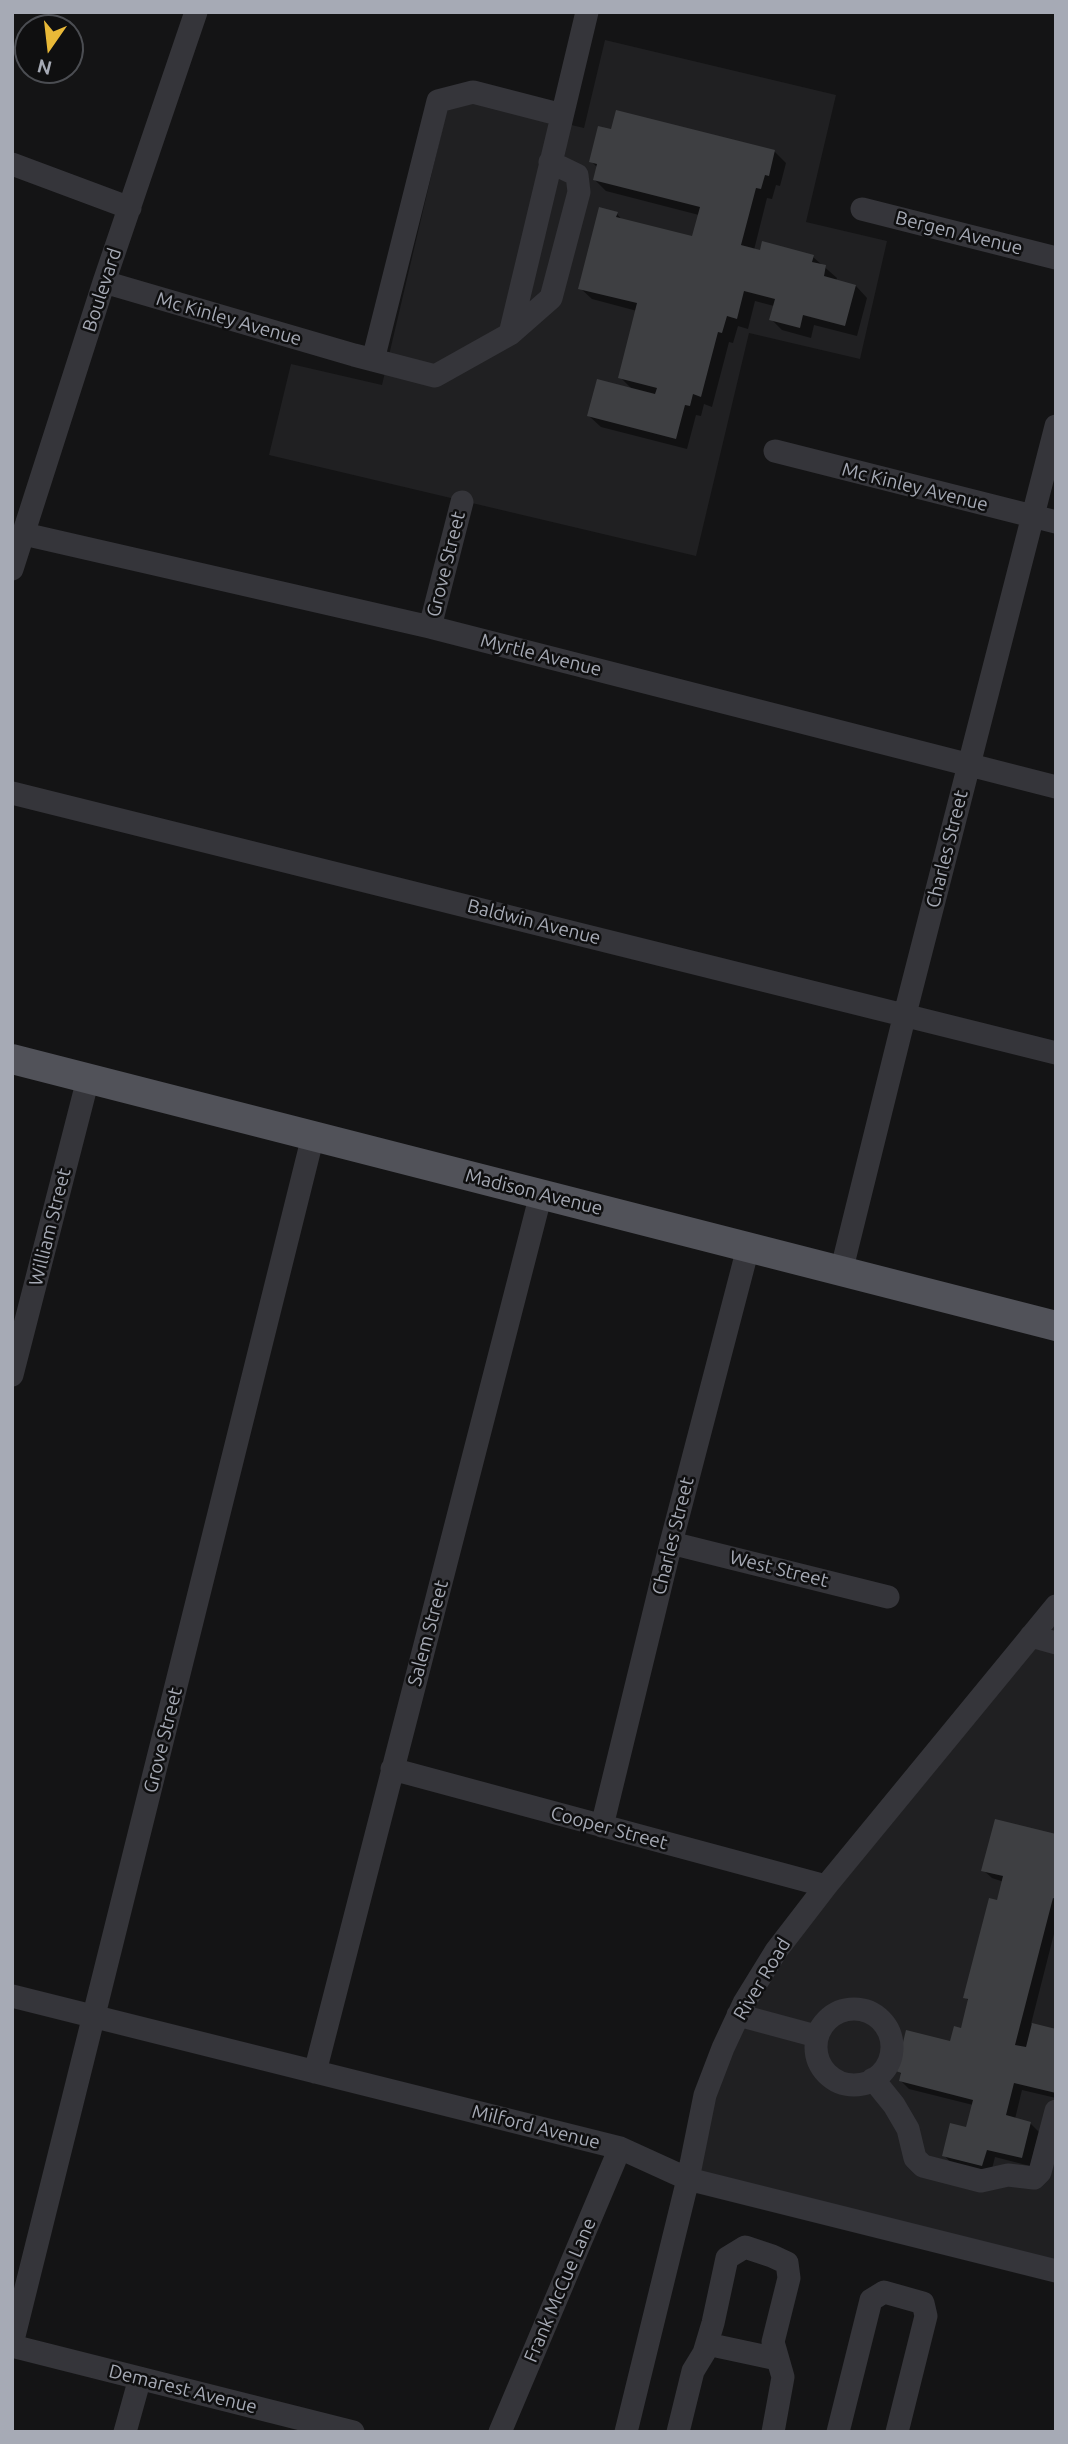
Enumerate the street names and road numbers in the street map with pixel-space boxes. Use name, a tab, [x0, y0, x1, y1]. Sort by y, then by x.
street label: Bergen Avenue	[893, 206, 1025, 260]
street label: Boulevard	[78, 245, 126, 335]
street label: Mc Kinley Avenue	[154, 287, 304, 351]
street label: Mc Kinley Avenue	[839, 458, 991, 516]
street label: Grove Street	[422, 509, 470, 619]
street label: Myrtle Avenue	[478, 629, 604, 681]
street label: Charles Street	[921, 788, 973, 910]
street label: Baldwin Avenue	[465, 894, 603, 950]
street label: Madison Avenue	[463, 1164, 605, 1220]
street label: William Street	[24, 1166, 76, 1288]
street label: Charles Street	[647, 1475, 699, 1597]
street label: West Street	[727, 1546, 831, 1592]
street label: Salem Street	[403, 1577, 453, 1689]
street label: Grove Street	[139, 1685, 187, 1795]
street label: Cooper Street	[548, 1801, 670, 1855]
street label: River Road	[729, 1934, 795, 2024]
street label: Milford Avenue	[470, 2100, 602, 2154]
street label: Frank McCue Lane	[519, 2214, 601, 2366]
street label: Demarest Avenue	[107, 2360, 259, 2418]

